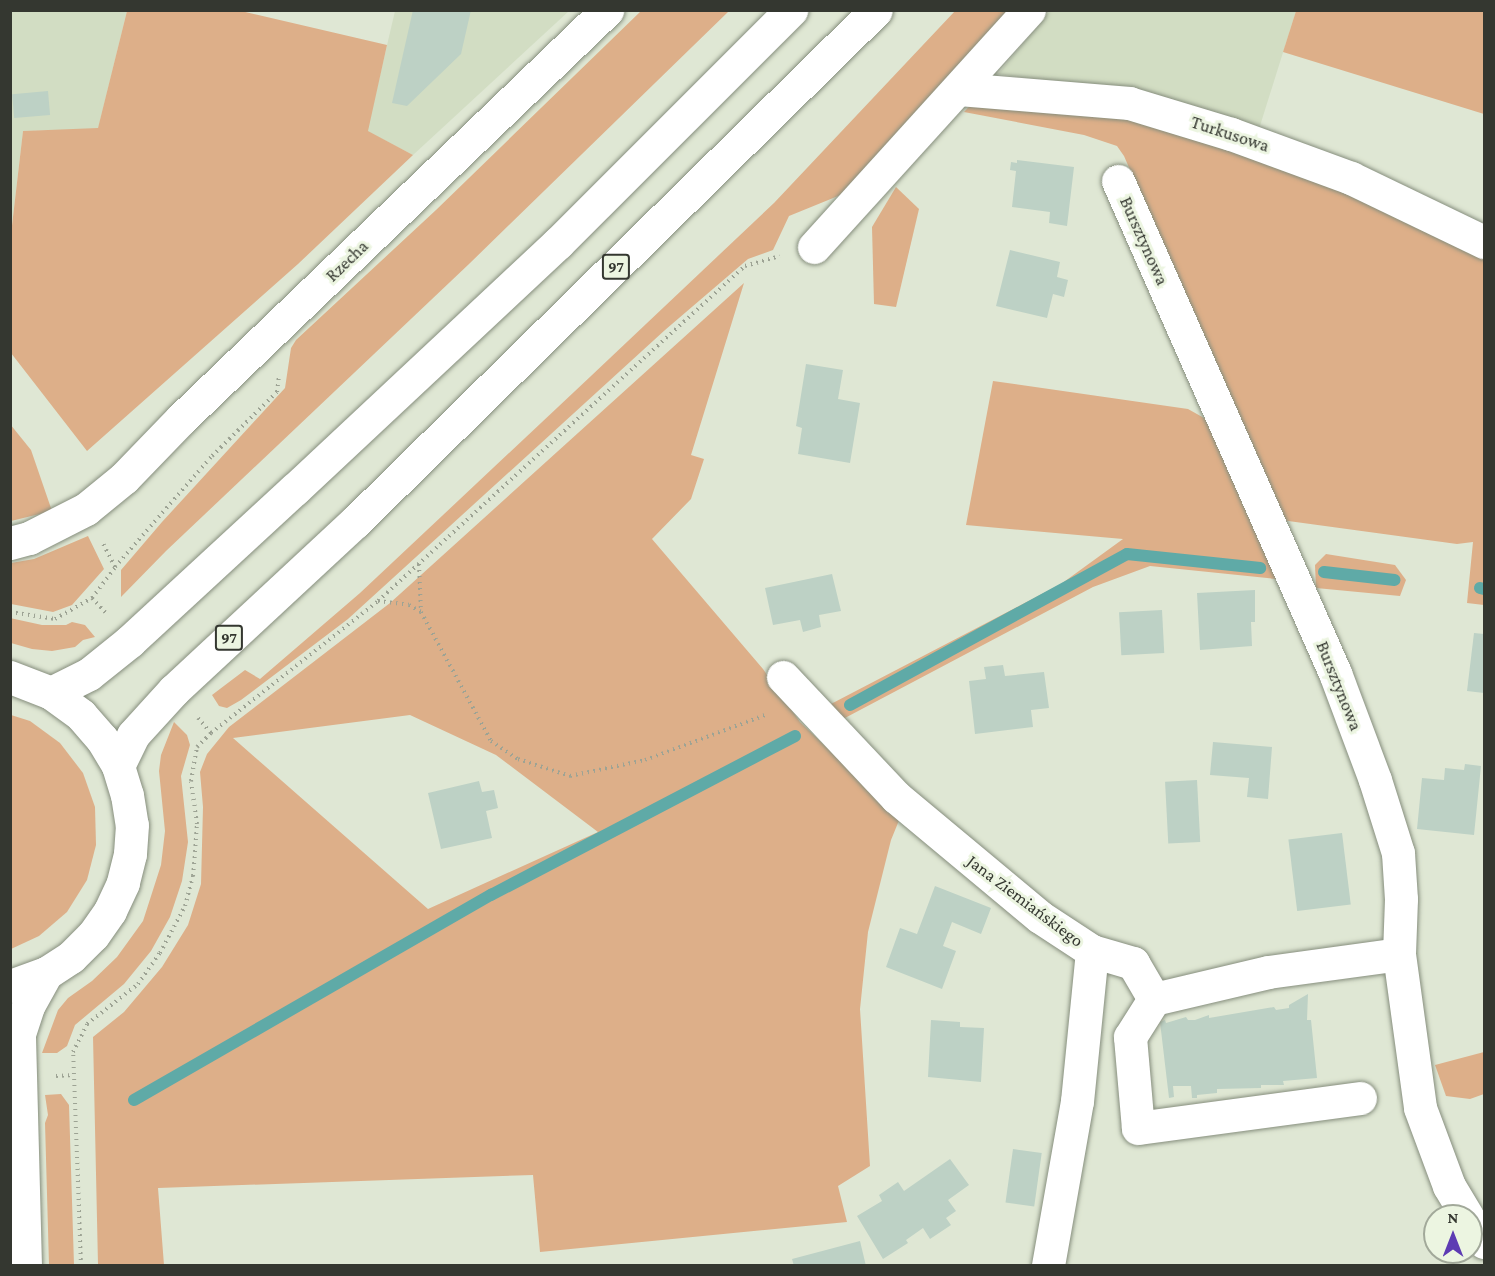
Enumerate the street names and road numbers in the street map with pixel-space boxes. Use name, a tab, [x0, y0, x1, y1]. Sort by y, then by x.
street label: Turkusowa	[1188, 111, 1272, 157]
street label: Bursztynowa	[1115, 193, 1173, 289]
street label: Rzecha	[321, 236, 373, 286]
road number: 97	[601, 254, 631, 280]
road number: 97	[214, 625, 244, 651]
street label: Bursztynowa	[1311, 638, 1367, 734]
street label: Jana Ziemiańskiego	[963, 850, 1087, 952]

